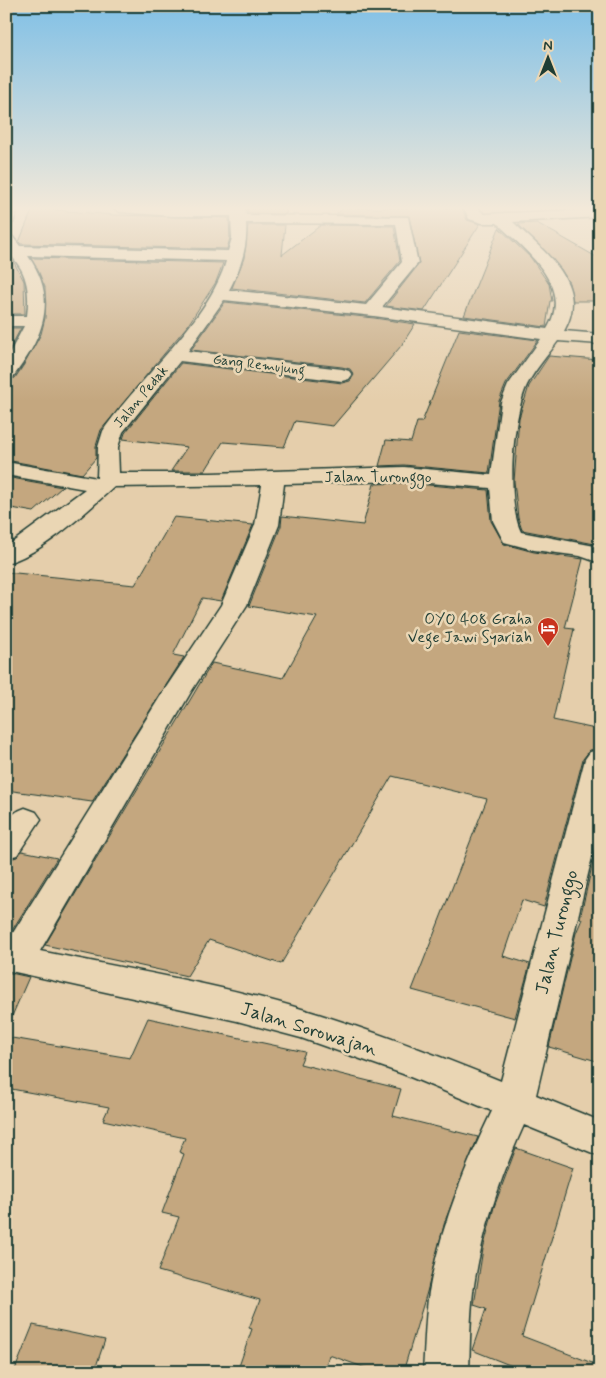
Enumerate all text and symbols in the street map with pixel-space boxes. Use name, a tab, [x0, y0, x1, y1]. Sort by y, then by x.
north arrow	[524, 32, 574, 82]
text: N	[543, 37, 553, 55]
street label: Gang Remujung	[212, 350, 306, 382]
street label: Jalan Pedak	[110, 362, 172, 432]
street label: Jalan Turonggo	[324, 467, 432, 489]
place label: OYO 408 Graha Vege Jawi Syariah	[408, 609, 532, 649]
hotel icon: OYO 408 Graha Vege Jawi Syariah	[536, 616, 560, 647]
street label: Jalan Turonggo	[529, 867, 587, 998]
street label: Jalan Sorowajan	[237, 996, 381, 1063]

